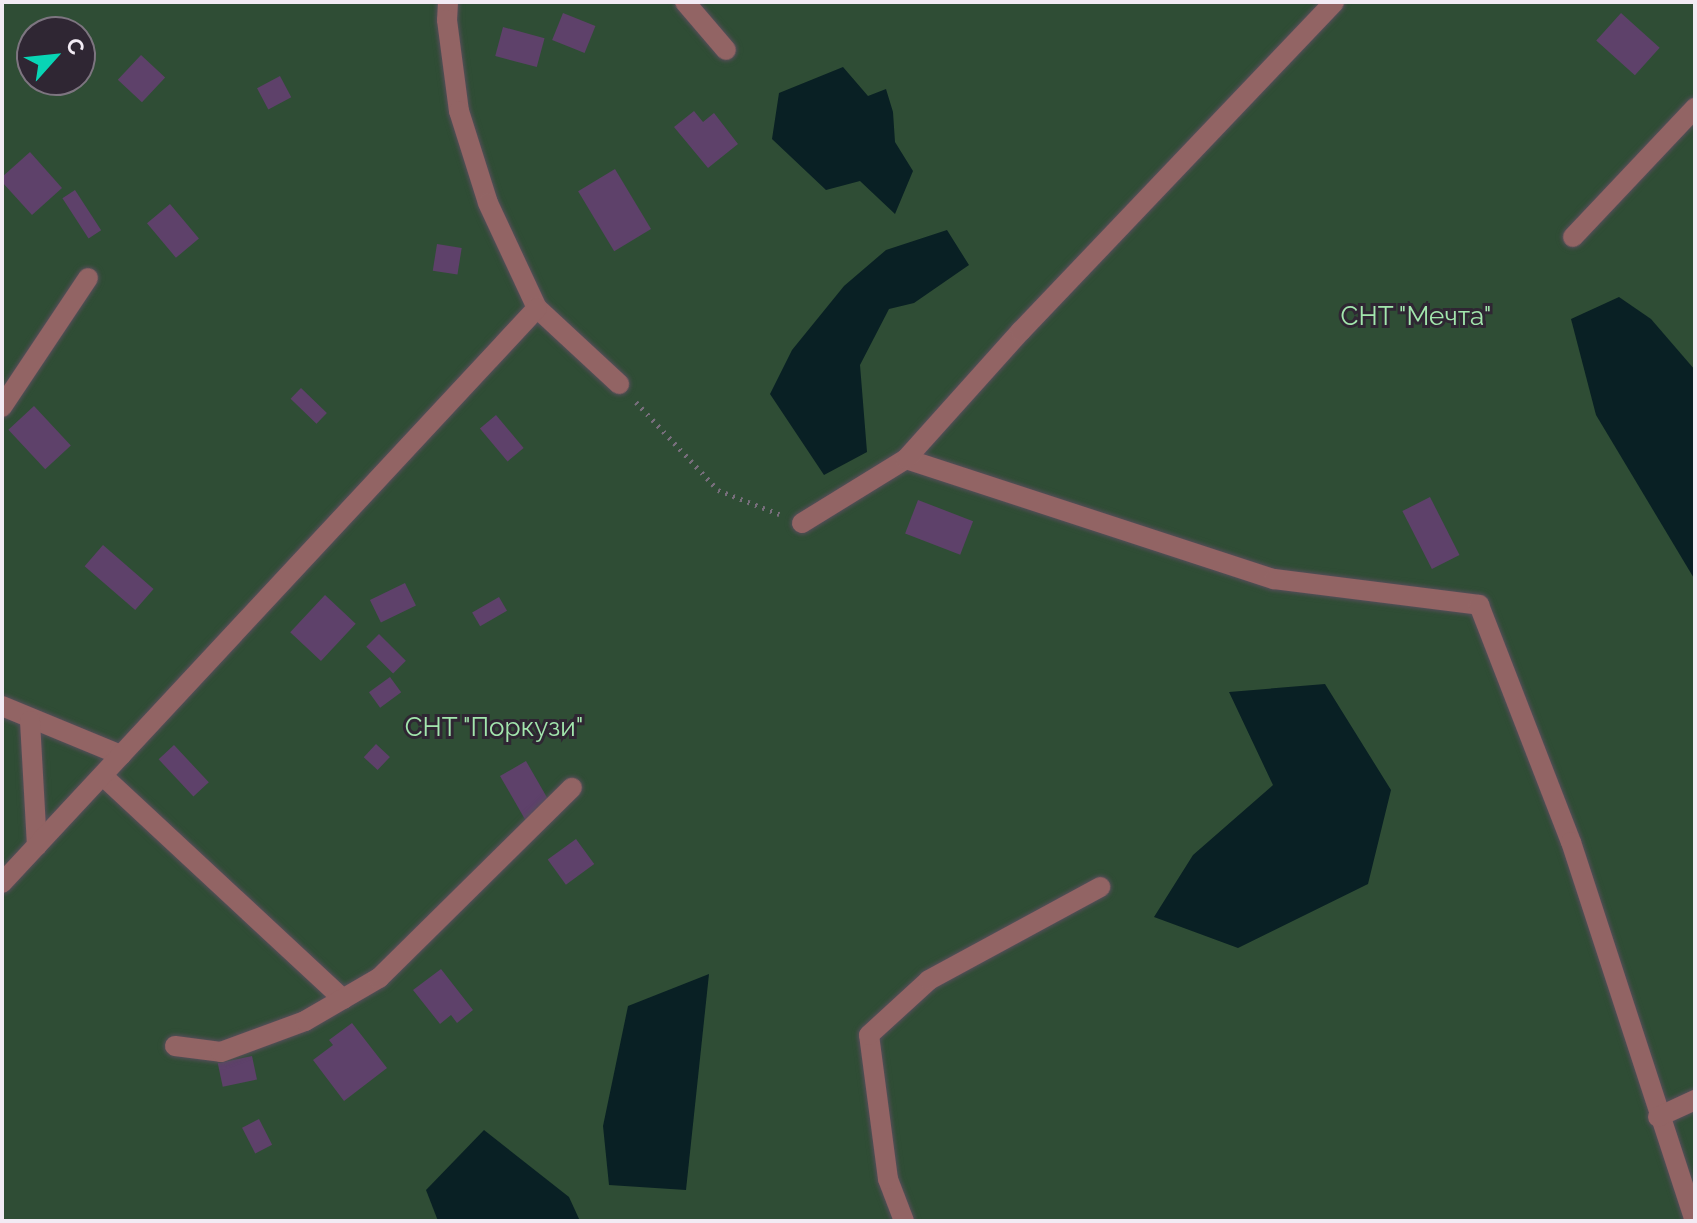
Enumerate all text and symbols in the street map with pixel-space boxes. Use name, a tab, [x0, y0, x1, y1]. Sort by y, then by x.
north arrow	[16, 16, 96, 96]
text: С	[61, 33, 91, 59]
park label: СНТ "Мечта"	[1340, 301, 1492, 333]
park label: СНТ "Поркузи"	[404, 712, 584, 744]

